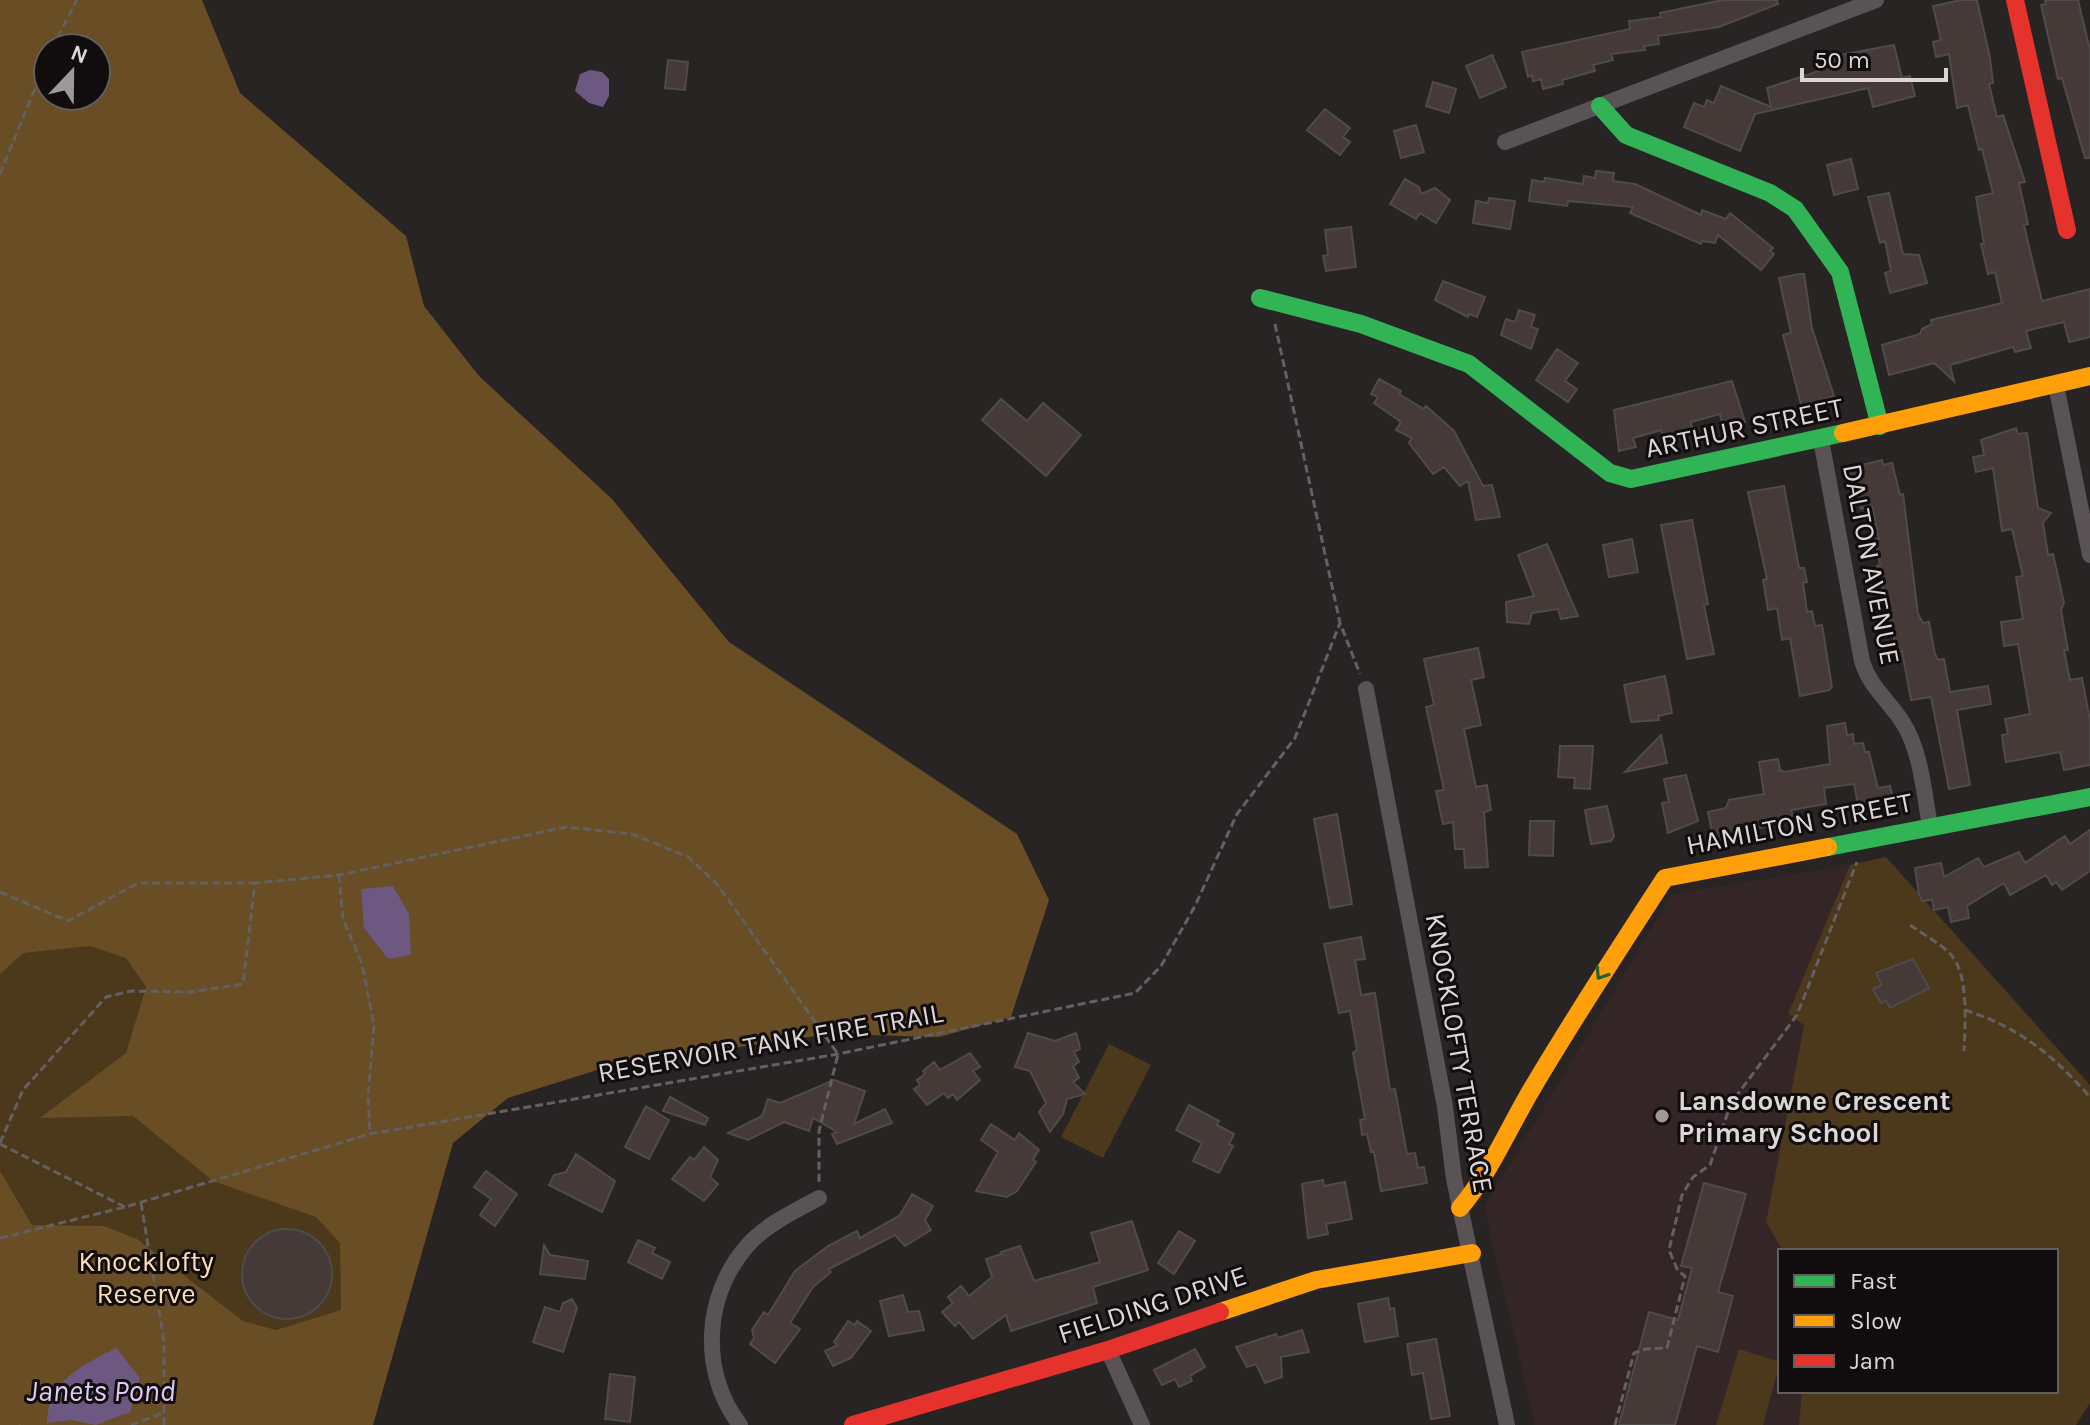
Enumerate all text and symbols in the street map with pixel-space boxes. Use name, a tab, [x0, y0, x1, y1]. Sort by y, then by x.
north arrow	[32, 32, 112, 112]
scale bar	[1802, 32, 1946, 82]
text: N	[67, 39, 91, 69]
text: 50 m	[1814, 46, 1870, 74]
street label: ARTHUR STREET	[1642, 390, 1846, 465]
street label: DALTON AVENUE	[1836, 461, 1907, 667]
street label: HAMILTON STREET	[1683, 785, 1915, 862]
street label: KNOCKLOFTY TERRACE	[1419, 911, 1500, 1195]
one-way arrow	[1596, 965, 1611, 980]
street label: RESERVOIR TANK FIRE TRAIL	[595, 996, 945, 1089]
place label: Lansdowne Crescent Primary School	[1678, 1084, 1951, 1149]
marker: Lansdowne Crescent Primary School	[1653, 1107, 1671, 1125]
park label: Knocklofty Reserve	[78, 1245, 214, 1310]
legend	[1778, 1249, 2058, 1393]
street label: FIELDING DRIVE	[1054, 1258, 1251, 1351]
text: Fast	[1850, 1267, 1897, 1295]
text: Slow	[1850, 1307, 1902, 1335]
text: Jam	[1850, 1347, 1895, 1375]
water label: Janets Pond	[26, 1373, 176, 1409]

